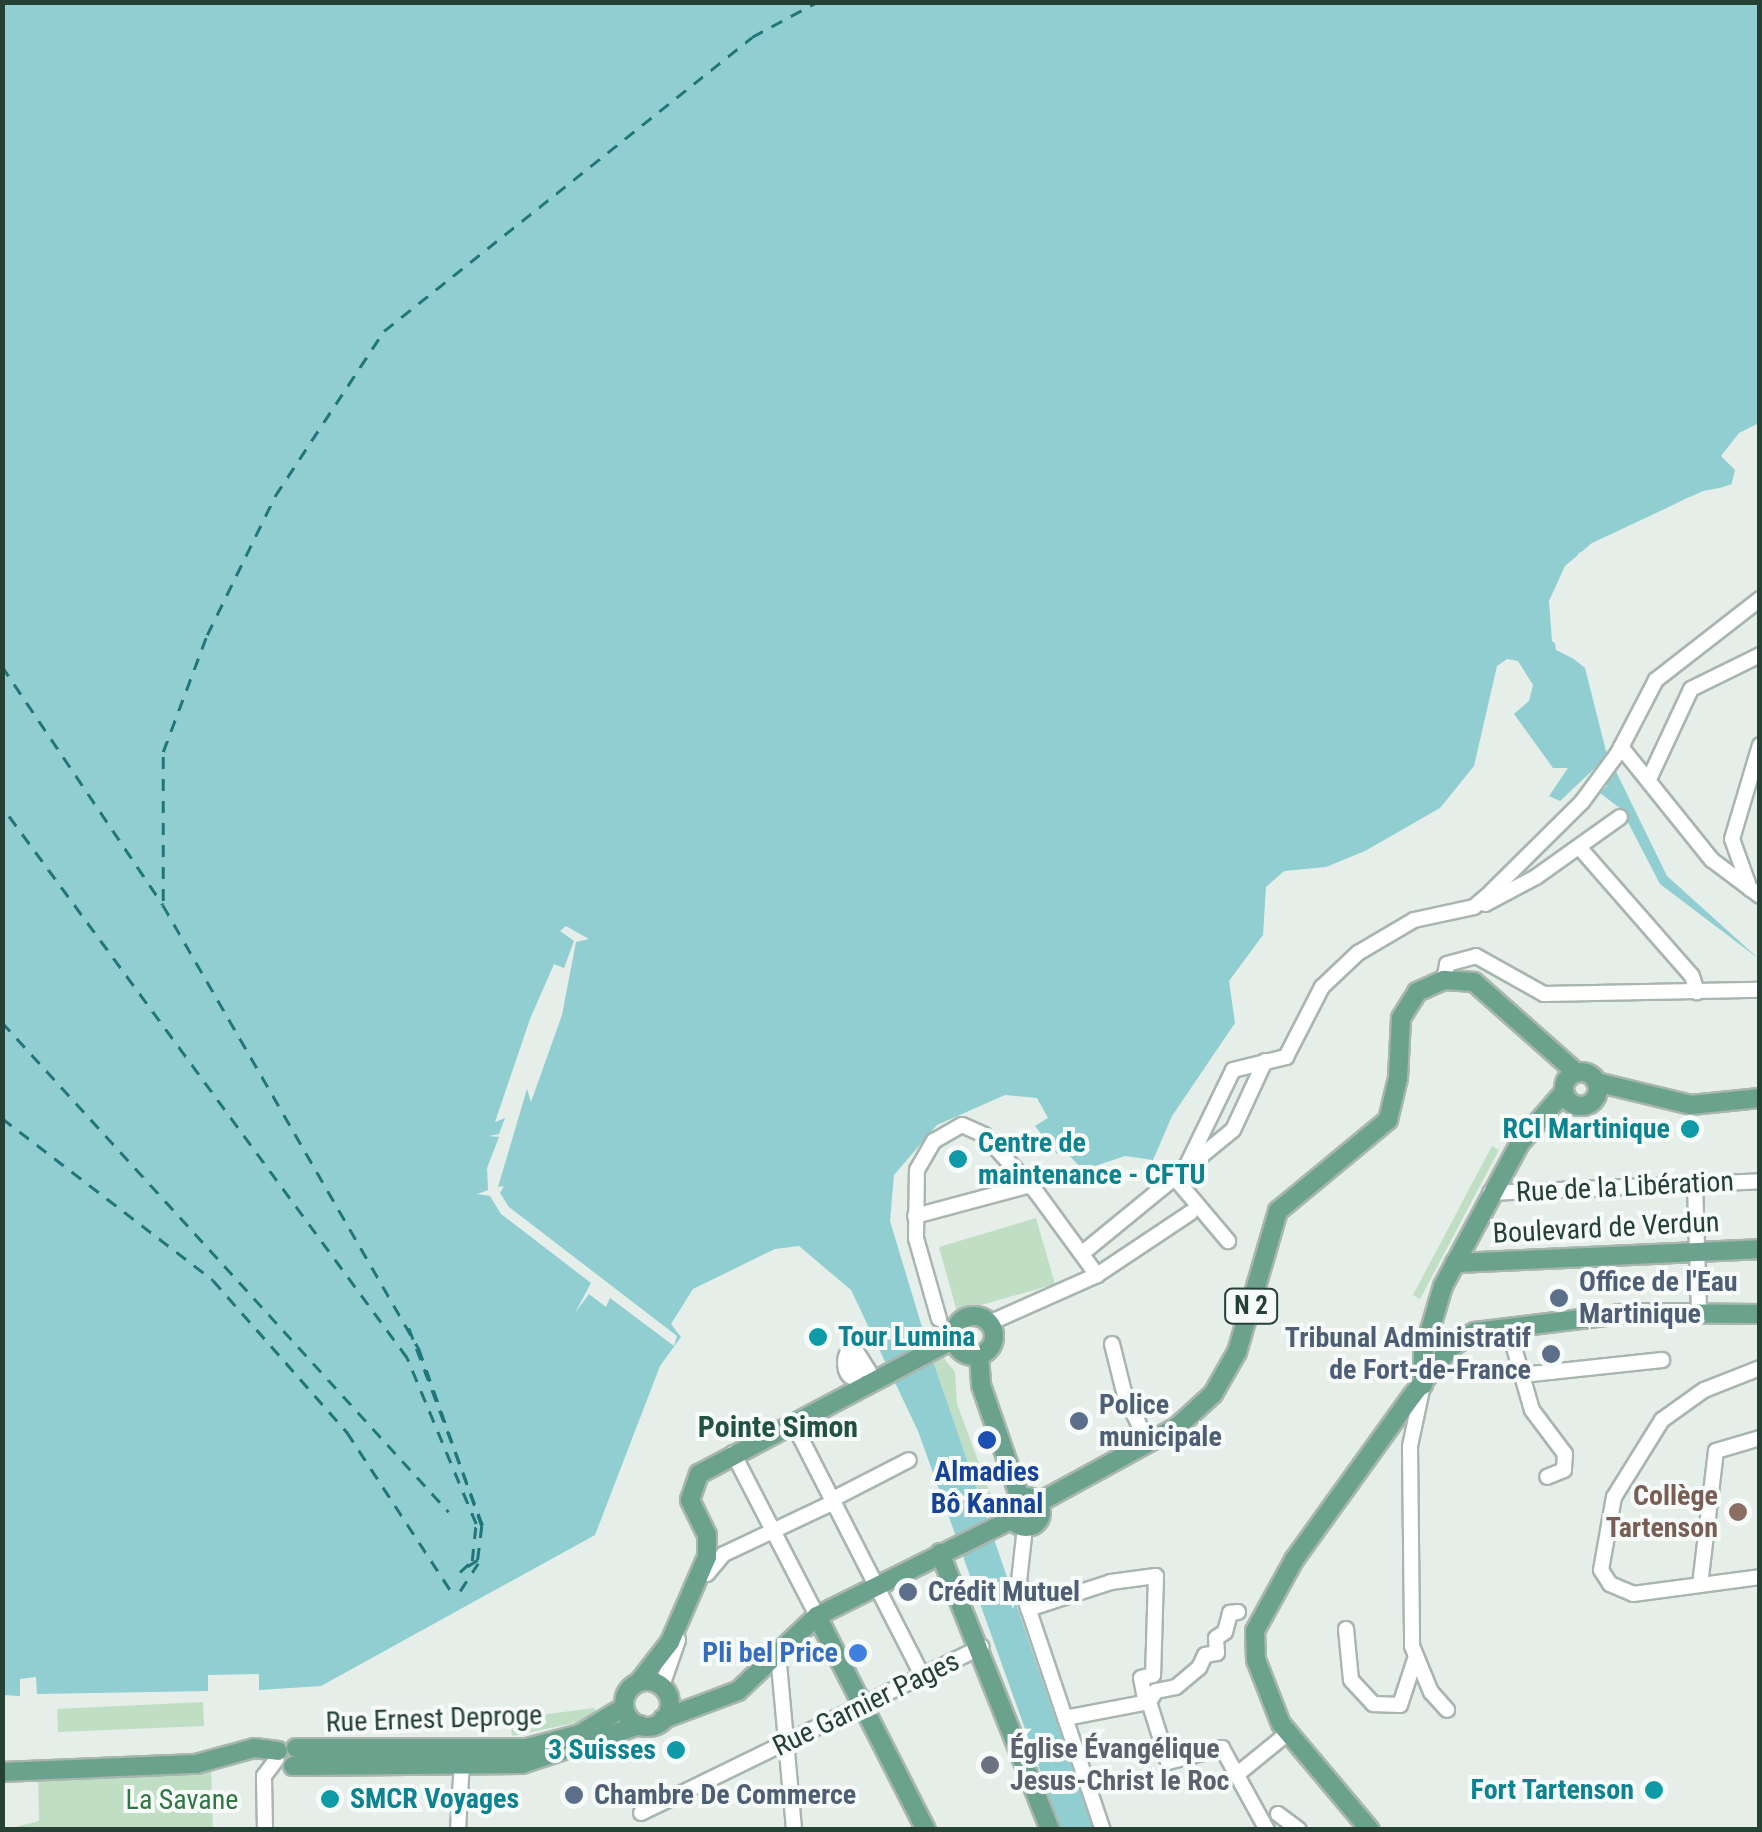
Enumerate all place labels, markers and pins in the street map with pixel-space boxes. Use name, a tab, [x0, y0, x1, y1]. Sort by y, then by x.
place label: RCI Martinique	[1503, 1112, 1670, 1146]
marker: RCI Martinique	[1679, 1118, 1701, 1140]
place label: Centre de maintenance - CFTU	[978, 1126, 1206, 1192]
marker: Centre de maintenance - CFTU	[947, 1148, 969, 1170]
place label: Office de l'Eau Martinique	[1579, 1265, 1738, 1331]
marker: Office de l'Eau Martinique	[1548, 1287, 1570, 1309]
place label: Tour Lumina	[838, 1320, 976, 1354]
place label: Tribunal Administratif de Fort-de-France	[1285, 1321, 1531, 1387]
marker: Tour Lumina	[807, 1326, 829, 1348]
marker: Tribunal Administratif de Fort-de-France	[1540, 1343, 1562, 1365]
place label: Police municipale	[1099, 1388, 1222, 1454]
marker: Police municipale	[1068, 1410, 1090, 1432]
marker: Almadies Bô Kannal	[976, 1429, 998, 1451]
place label: Almadies Bô Kannal	[931, 1455, 1043, 1521]
place label: Collège Tartenson	[1606, 1479, 1718, 1545]
marker: Collège Tartenson	[1727, 1501, 1749, 1523]
place label: Crédit Mutuel	[928, 1575, 1080, 1609]
marker: Crédit Mutuel	[897, 1581, 919, 1603]
place label: Pli bel Price	[702, 1636, 838, 1670]
marker: Pli bel Price	[847, 1642, 869, 1664]
place label: Église Évangélique Jesus-Christ le Roc	[1010, 1732, 1229, 1798]
place label: 3 Suisses	[548, 1733, 656, 1767]
marker: 3 Suisses	[665, 1739, 687, 1761]
marker: Église Évangélique Jesus-Christ le Roc	[979, 1754, 1001, 1776]
place label: Fort Tartenson	[1470, 1773, 1634, 1807]
place label: Chambre De Commerce	[594, 1778, 856, 1812]
marker: Fort Tartenson	[1643, 1779, 1665, 1801]
place label: SMCR Voyages	[350, 1782, 519, 1816]
marker: Chambre De Commerce	[563, 1784, 585, 1806]
marker: SMCR Voyages	[319, 1788, 341, 1810]

